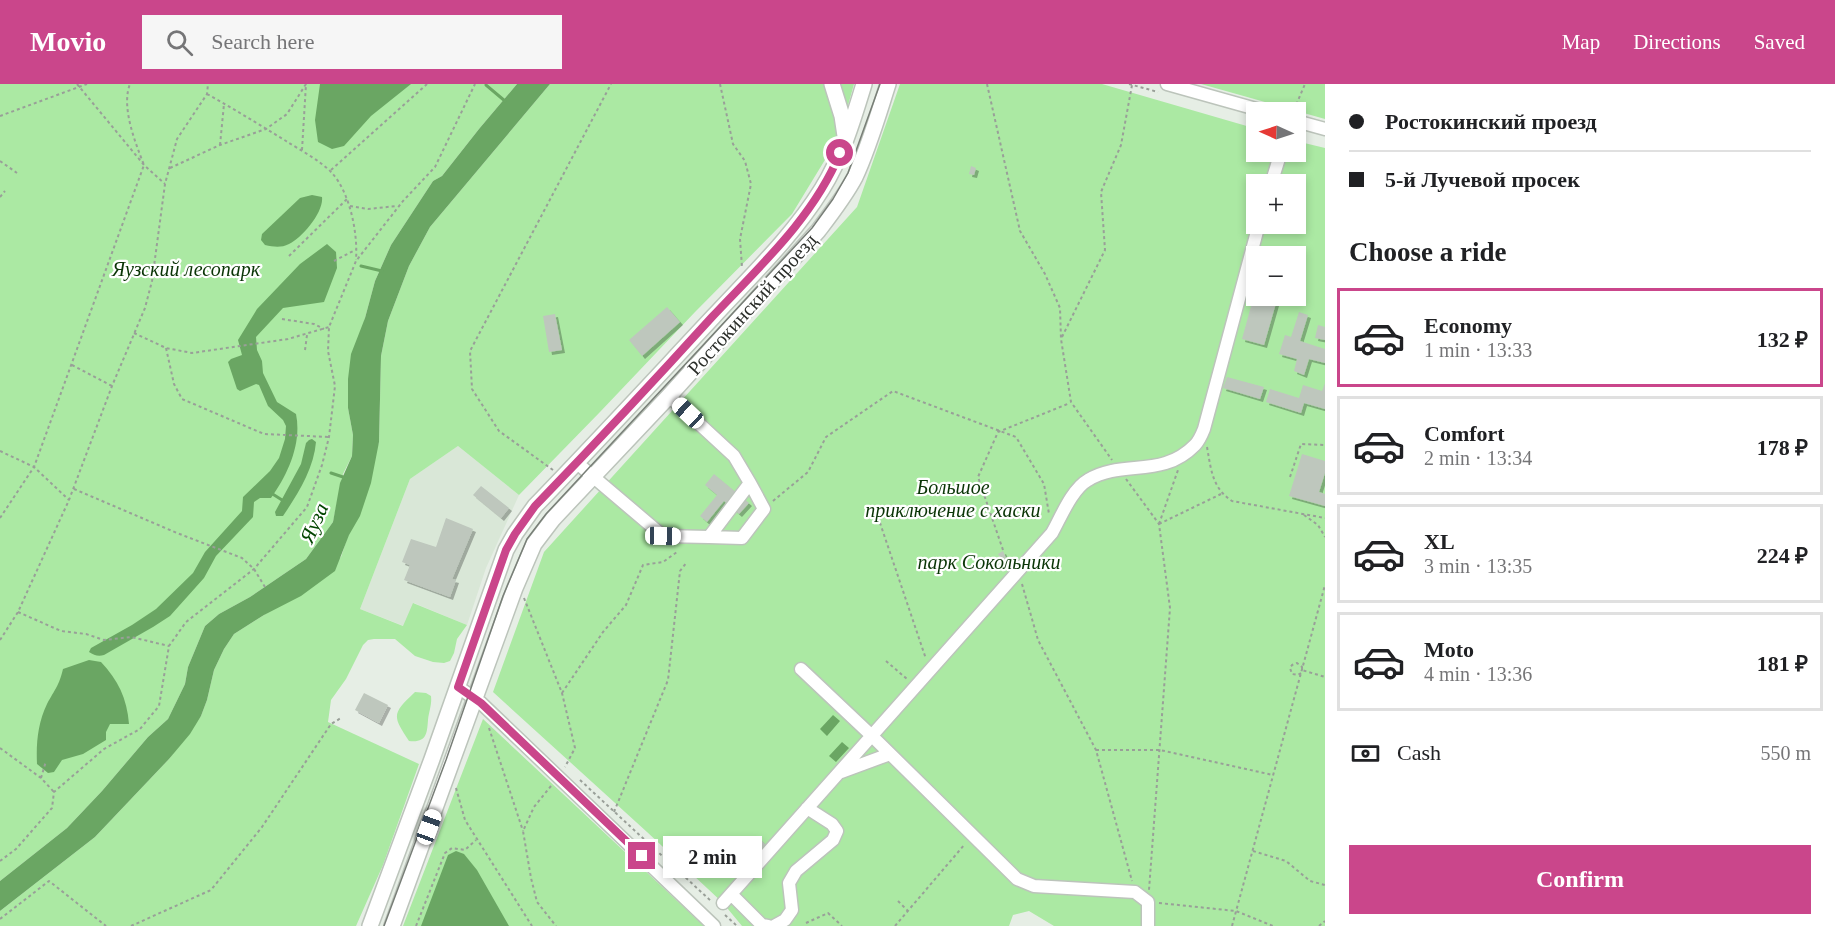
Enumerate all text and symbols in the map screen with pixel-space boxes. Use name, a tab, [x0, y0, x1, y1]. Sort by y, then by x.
search box	[142, 15, 562, 69]
text: Movio	[30, 26, 106, 57]
icon: search	[163, 26, 196, 59]
text: Search here	[211, 29, 314, 54]
text: Map	[1562, 30, 1600, 54]
text: Directions	[1633, 30, 1721, 54]
text: Saved	[1754, 30, 1805, 54]
north arrow	[1246, 102, 1306, 162]
map controls	[1246, 102, 1306, 306]
text: Ростокинский проезд	[1385, 109, 1597, 134]
route start	[826, 139, 853, 166]
text: 5-й Лучевой просек	[1385, 167, 1580, 192]
button: +	[1246, 174, 1306, 234]
street label: Ростокинский проезд	[683, 229, 822, 380]
text: Choose a ride	[1349, 237, 1507, 267]
button: −	[1246, 246, 1306, 306]
park label: Яузский лесопарк	[111, 258, 261, 281]
icon: car	[1352, 311, 1406, 365]
text: Economy	[1424, 313, 1512, 338]
text: 132 ₽	[1757, 327, 1808, 352]
text: 1 min · 13:33	[1424, 339, 1532, 361]
car	[669, 394, 707, 432]
icon: car	[1352, 419, 1406, 473]
text: Comfort	[1424, 421, 1505, 446]
text: 178 ₽	[1757, 435, 1808, 460]
text: 2 min · 13:34	[1424, 447, 1532, 469]
park label: Большое приключение с хаски	[865, 476, 1041, 522]
water label: Яуза	[294, 499, 333, 548]
car	[645, 527, 681, 545]
icon: car	[1352, 527, 1406, 581]
text: XL	[1424, 529, 1455, 554]
text: 224 ₽	[1757, 543, 1808, 568]
park label: парк Сокольники	[917, 551, 1061, 574]
text: 3 min · 13:35	[1424, 555, 1532, 577]
icon: car	[1352, 635, 1406, 689]
text: Moto	[1424, 637, 1474, 662]
text: 181 ₽	[1757, 651, 1808, 676]
text: 4 min · 13:36	[1424, 663, 1532, 685]
icon: cash	[1349, 737, 1382, 770]
text: Cash	[1397, 740, 1441, 765]
text: 550 m	[1760, 742, 1811, 764]
car	[414, 807, 444, 847]
callout: 2 min	[663, 835, 762, 877]
route end	[628, 842, 655, 869]
button: Confirm	[1349, 845, 1811, 914]
text: 2 min	[688, 846, 737, 868]

